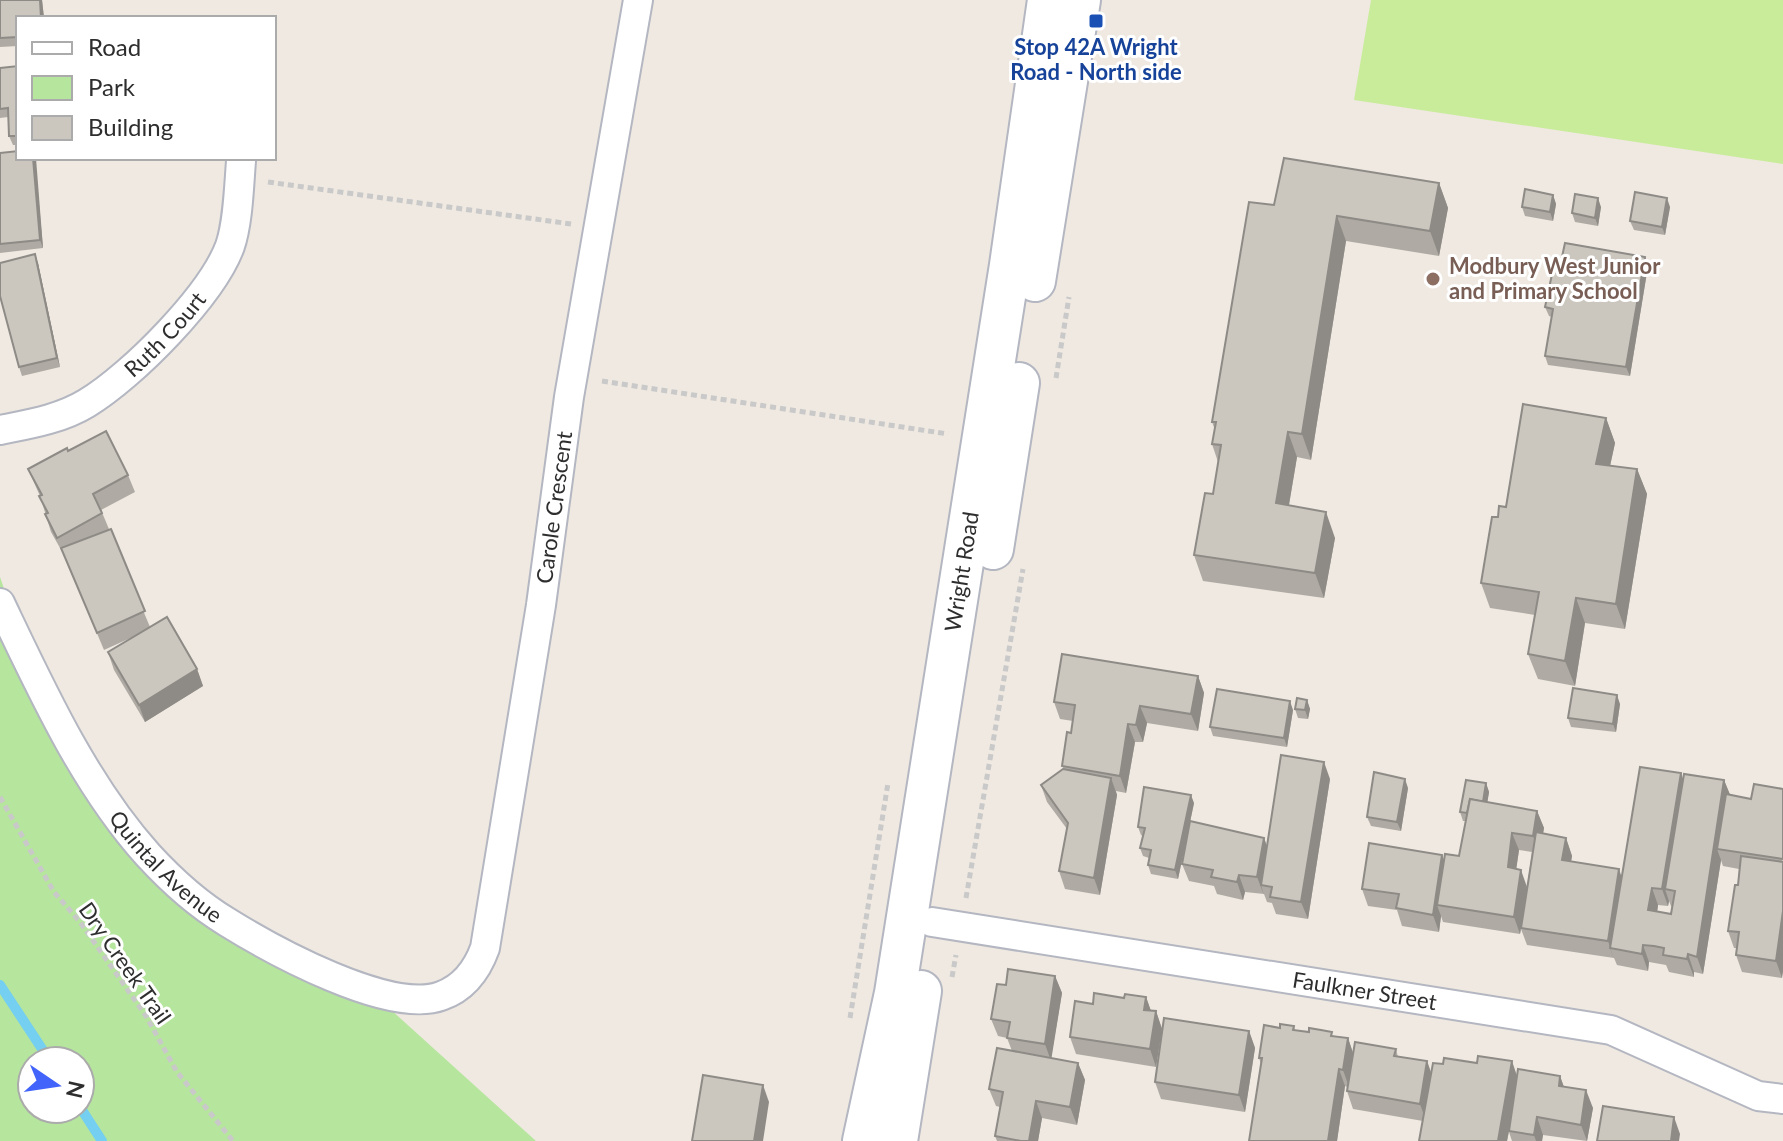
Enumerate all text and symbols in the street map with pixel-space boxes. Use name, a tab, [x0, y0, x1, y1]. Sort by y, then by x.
marker: Stop 42A Wright Road - North side	[1087, 12, 1105, 30]
legend	[16, 16, 276, 160]
text: Road	[88, 32, 141, 61]
place label: Stop 42A Wright Road - North side	[1010, 33, 1182, 85]
text: Park	[88, 72, 136, 101]
text: Building	[88, 112, 173, 141]
place label: Modbury West Junior and Primary School	[1449, 252, 1661, 304]
marker: Modbury West Junior and Primary School	[1424, 270, 1442, 288]
street label: Ruth Court	[118, 286, 211, 382]
street label: Carole Crescent	[530, 429, 577, 585]
street label: Wright Road	[938, 510, 984, 633]
street label: Quintal Avenue	[104, 805, 228, 928]
street label: Dry Creek Trail	[74, 897, 177, 1029]
street label: Faulkner Street	[1291, 966, 1439, 1015]
north arrow	[16, 1045, 96, 1125]
text: N	[61, 1078, 91, 1101]

